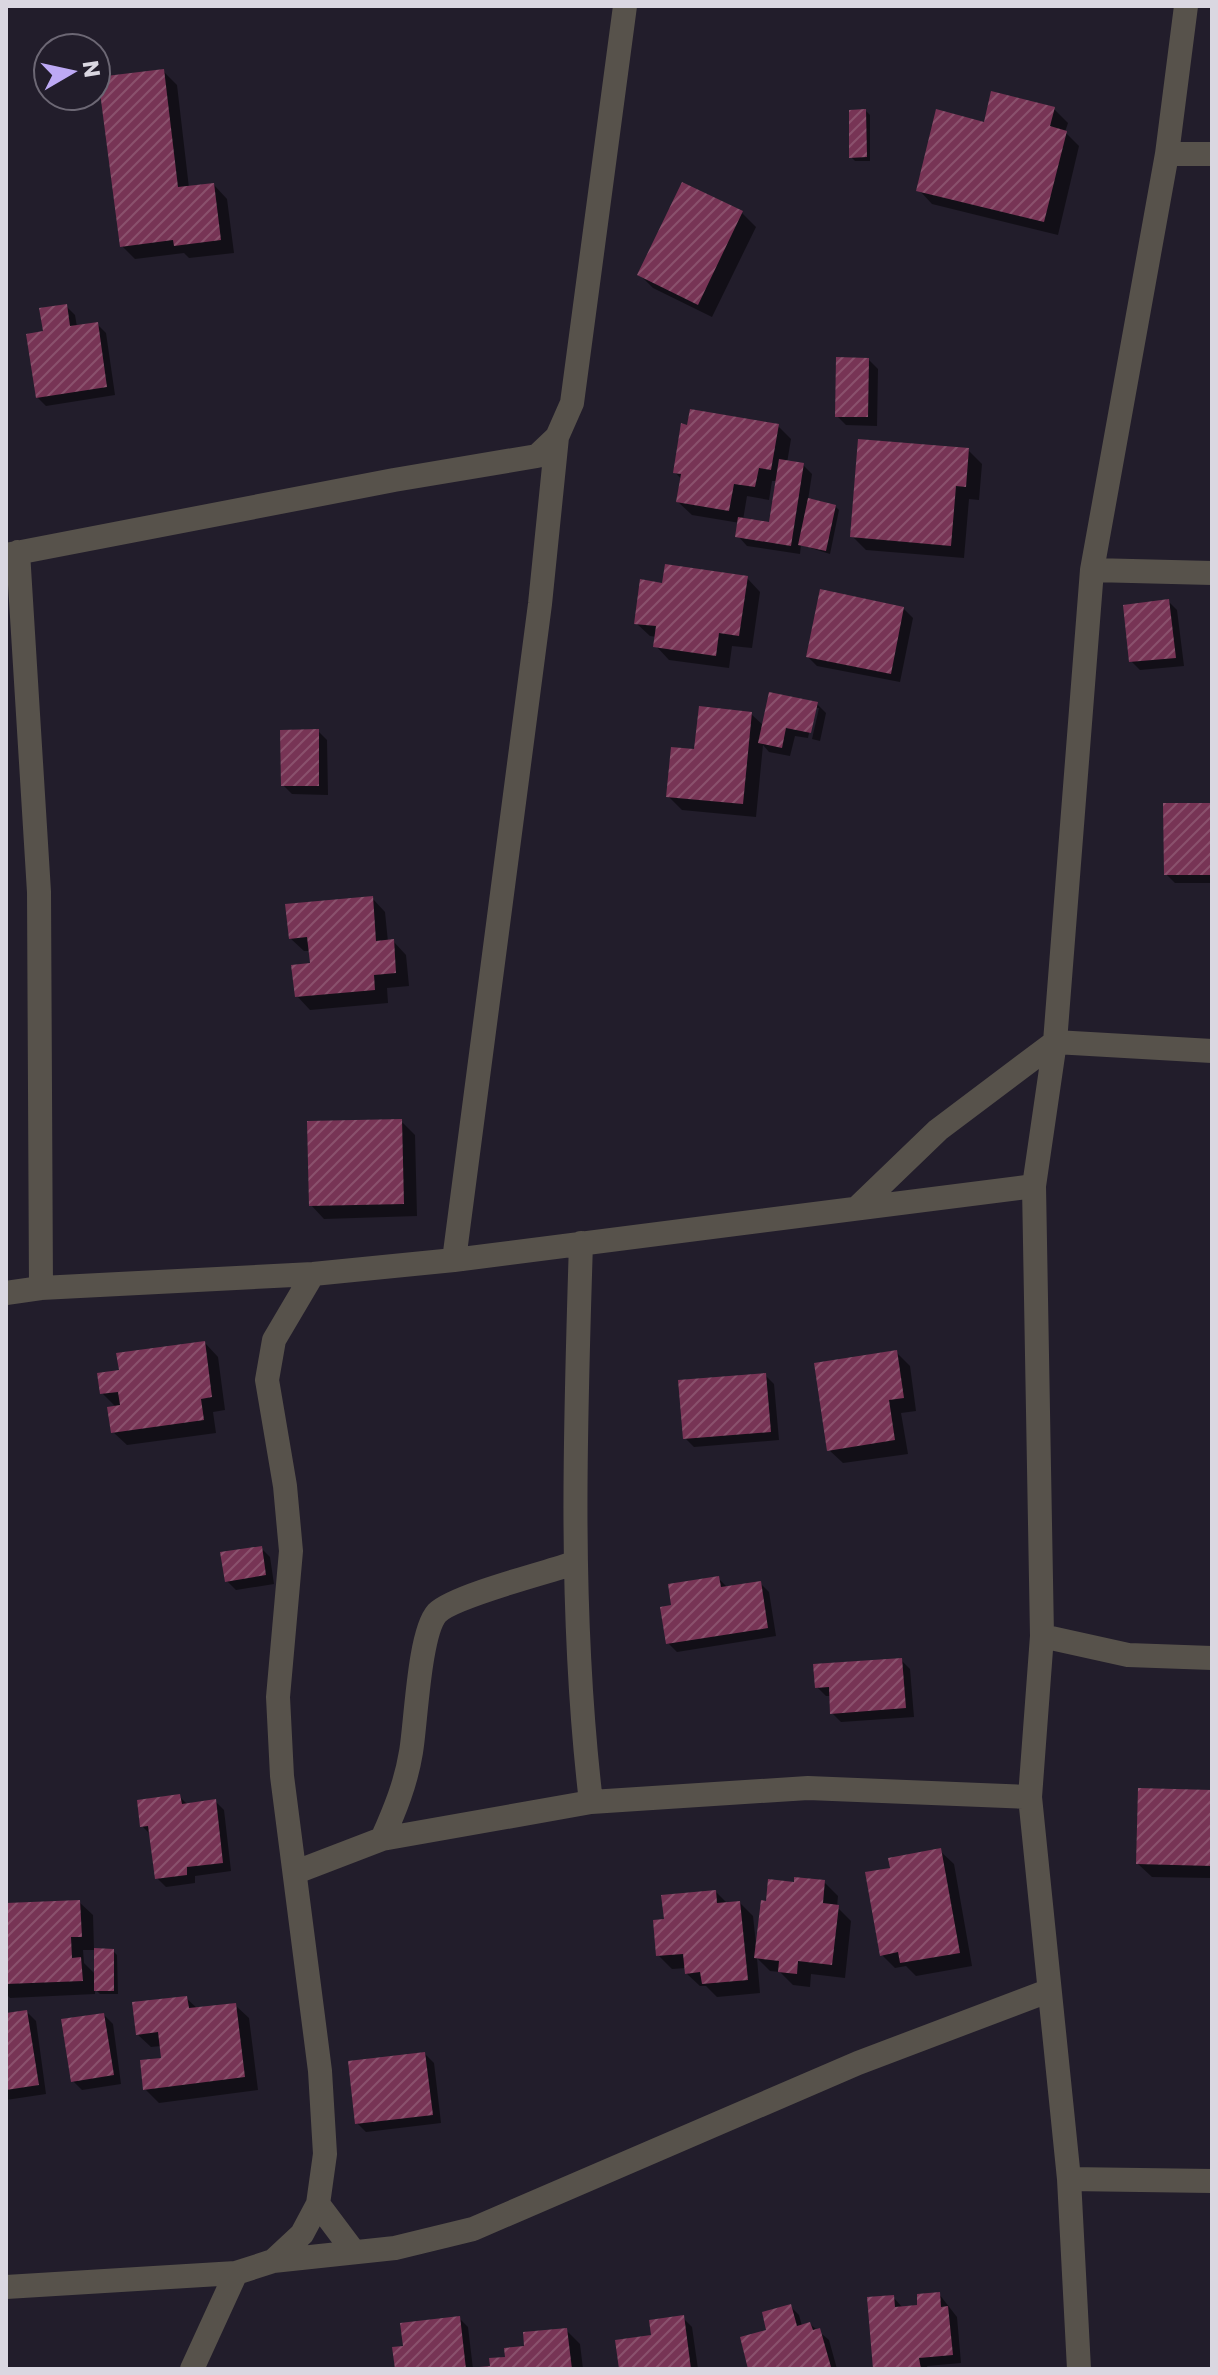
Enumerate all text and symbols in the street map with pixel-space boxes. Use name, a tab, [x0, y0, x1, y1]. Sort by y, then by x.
north arrow	[32, 32, 112, 112]
text: N	[75, 58, 108, 80]

